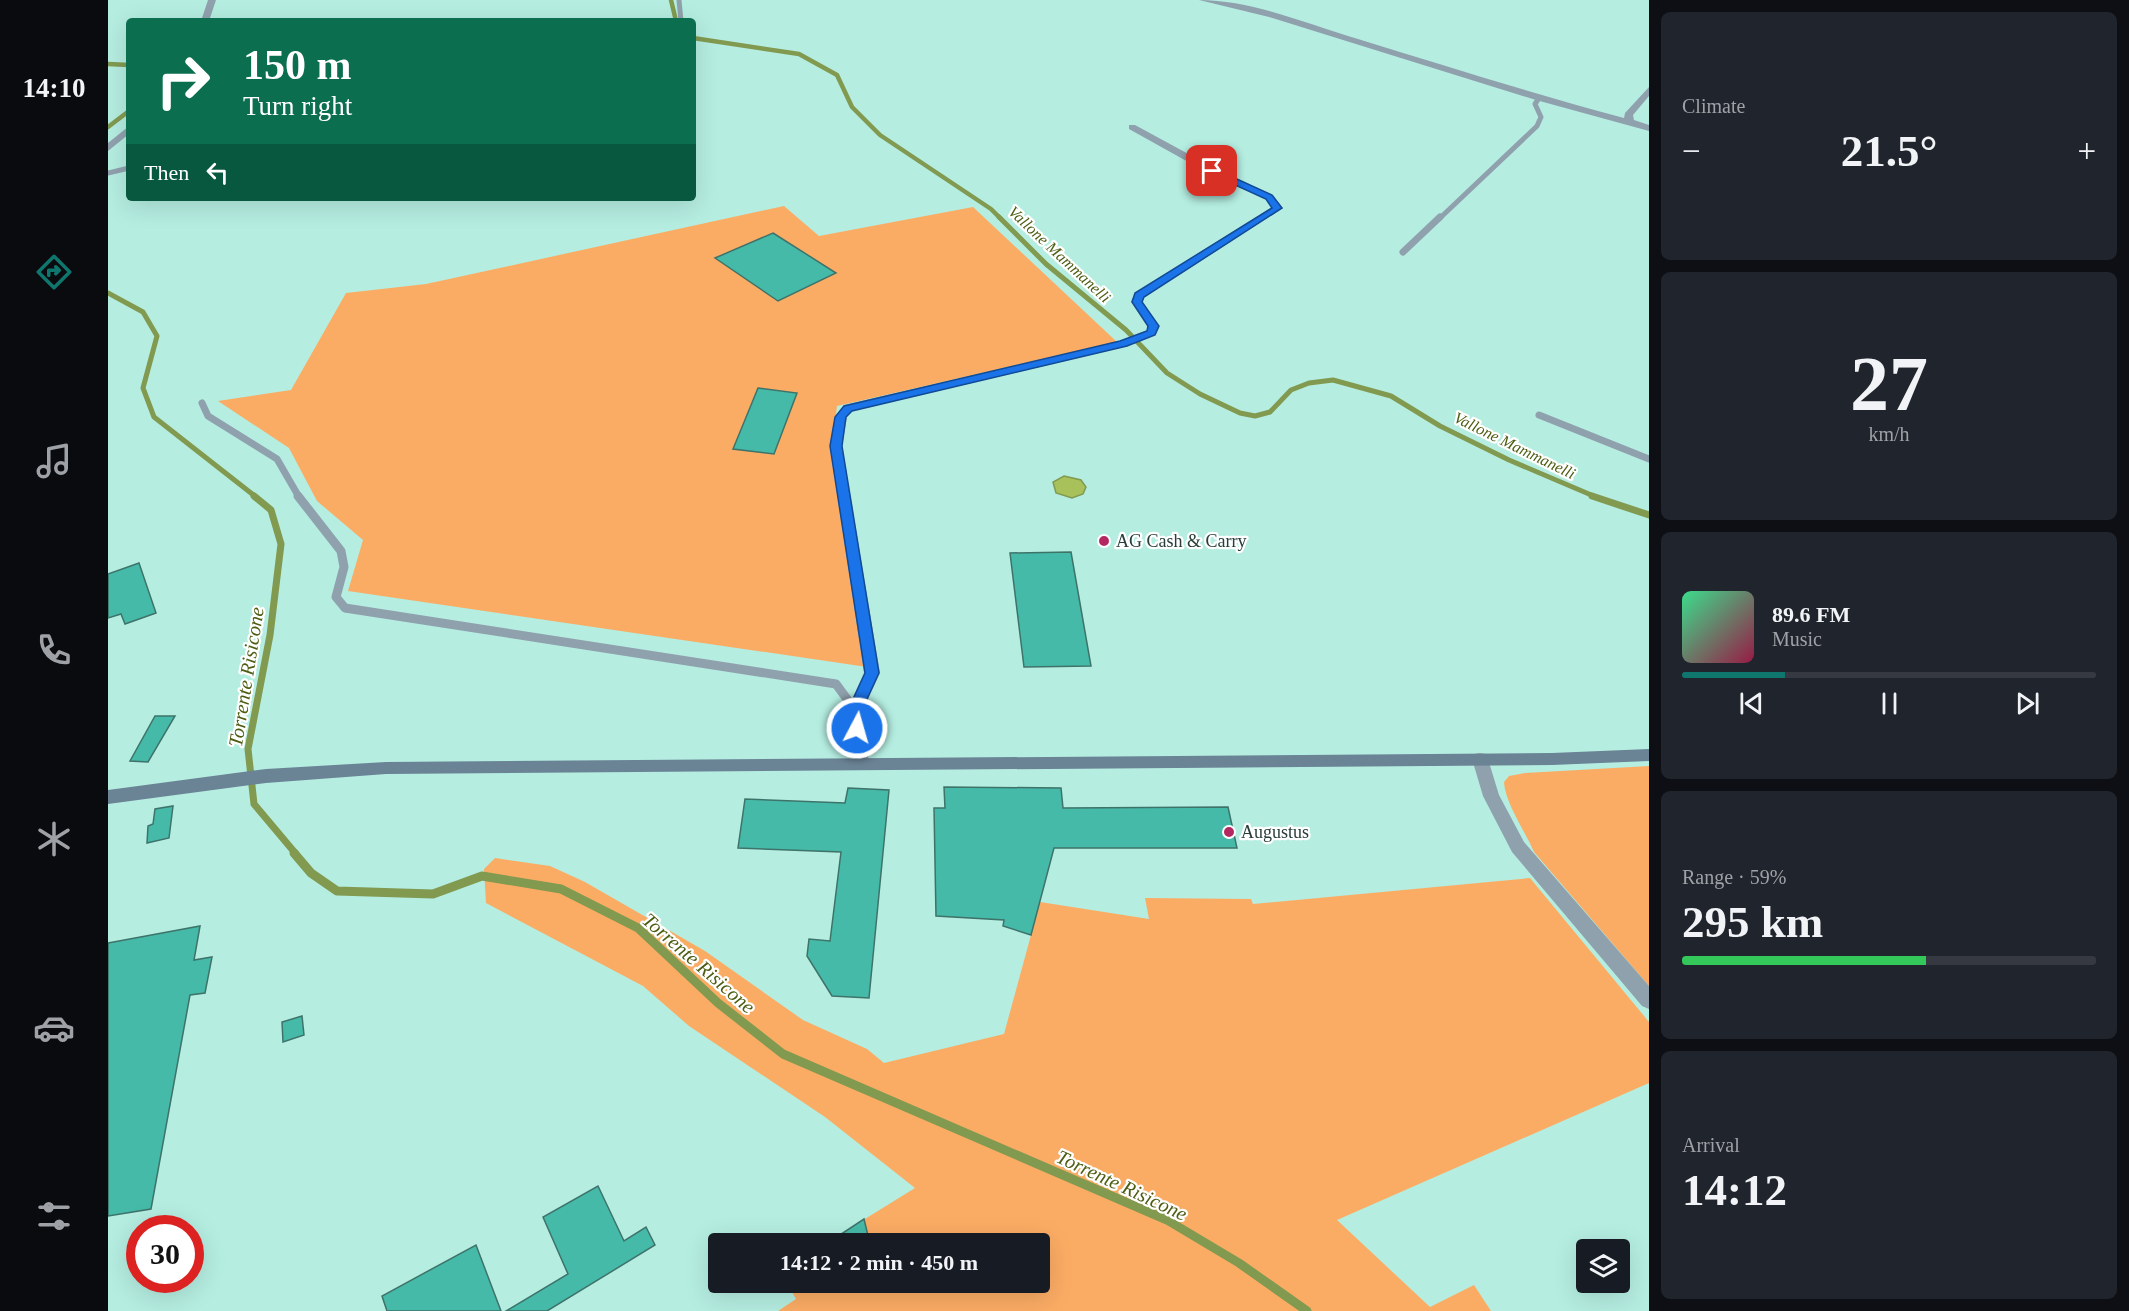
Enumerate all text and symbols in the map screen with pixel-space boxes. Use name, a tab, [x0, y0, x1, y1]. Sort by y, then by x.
icon: right	[144, 42, 222, 120]
text: 150 m	[243, 42, 352, 88]
text: 14:10	[23, 73, 86, 103]
text: Turn right	[243, 91, 352, 121]
text: Climate	[1682, 95, 1745, 117]
text: 21.5°	[1841, 126, 1937, 176]
text: −	[1682, 133, 1701, 169]
text: +	[2077, 133, 2096, 169]
pin	[1186, 145, 1237, 196]
icon: arrive	[1195, 154, 1228, 187]
icon: left	[201, 156, 234, 189]
text: Then	[144, 160, 189, 185]
water label: Vallone Mammanelli	[1005, 203, 1114, 306]
icon: directions	[33, 251, 75, 293]
text: 27	[1850, 340, 1928, 427]
water label: Vallone Mammanelli	[1451, 409, 1578, 482]
text: km/h	[1868, 423, 1910, 445]
icon: music	[33, 440, 75, 482]
place label: AG Cash & Carry	[1116, 531, 1246, 551]
marker: AG Cash & Carry	[1097, 534, 1111, 548]
text: 89.6 FM	[1772, 602, 1850, 627]
water label: Torrente Risicone	[224, 605, 268, 748]
text: Music	[1772, 628, 1822, 650]
icon: phone	[33, 629, 75, 671]
icon: previous	[1735, 687, 1768, 720]
icon: pause	[1873, 687, 1906, 720]
icon: next	[2011, 687, 2044, 720]
position arrow	[825, 696, 889, 760]
icon: climate	[33, 818, 75, 860]
place label: Augustus	[1241, 822, 1309, 842]
marker: Augustus	[1222, 825, 1236, 839]
text: Range · 59%	[1682, 866, 1786, 888]
text: 295 km	[1682, 897, 1823, 947]
water label: Torrente Risicone	[638, 908, 760, 1018]
icon: car	[33, 1007, 75, 1049]
text: Arrival	[1682, 1134, 1740, 1156]
water label: Torrente Risicone	[1053, 1145, 1191, 1225]
text: 14:12	[1682, 1165, 1787, 1215]
icon: filters	[33, 1195, 75, 1237]
speed limit sign: 30	[126, 1215, 204, 1293]
map controls	[1576, 1239, 1630, 1293]
button: layers	[1576, 1239, 1630, 1293]
text: 14:12 · 2 min · 450 m	[780, 1250, 978, 1275]

